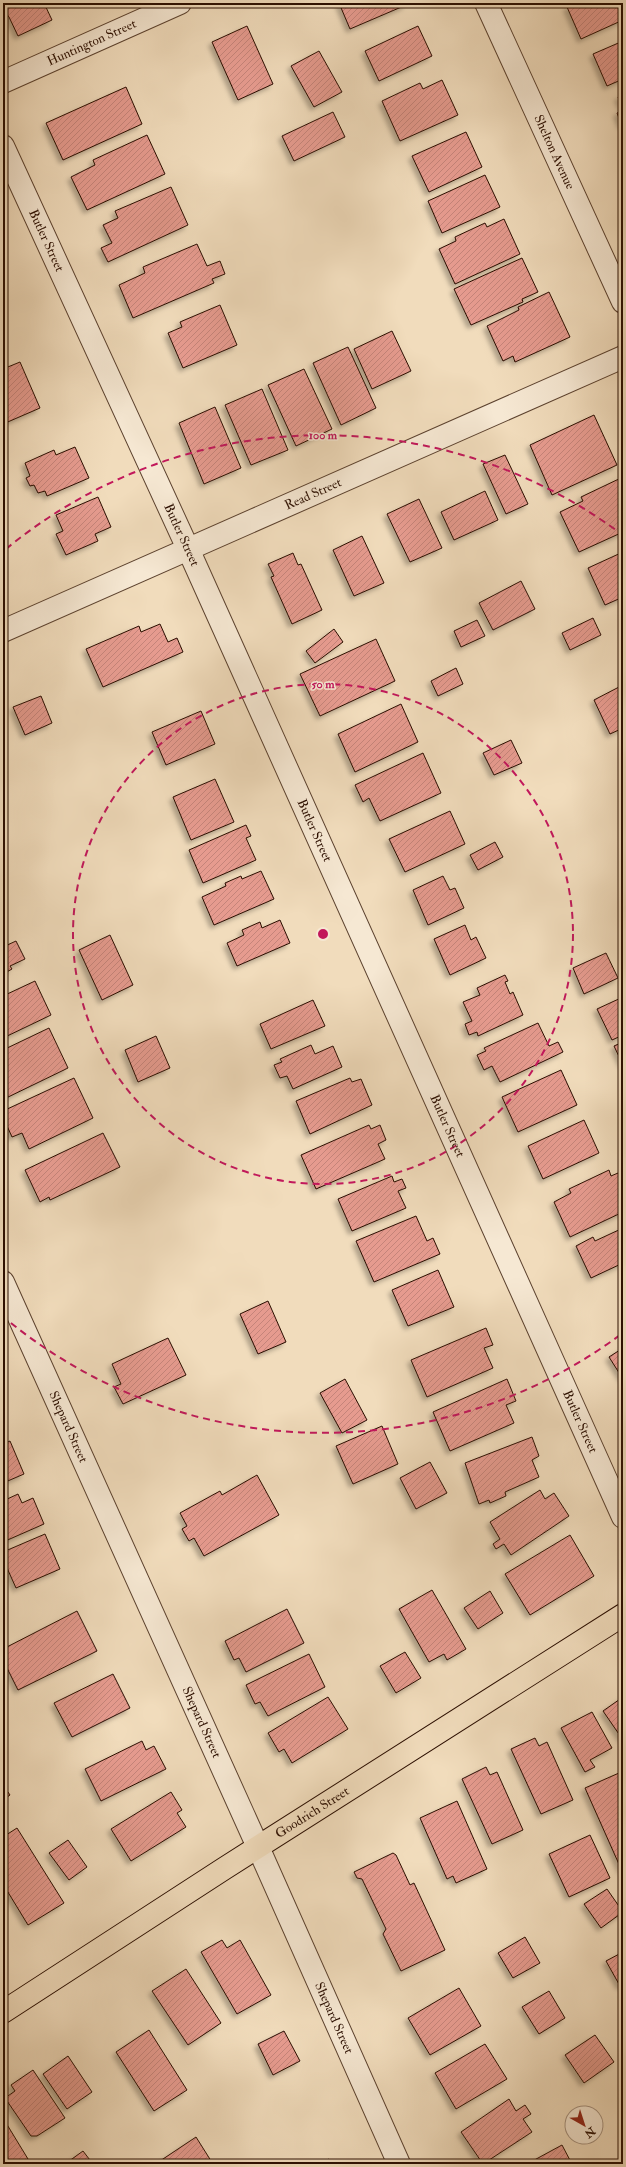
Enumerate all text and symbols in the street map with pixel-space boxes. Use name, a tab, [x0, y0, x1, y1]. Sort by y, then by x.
street label: Huntington Street	[44, 16, 139, 69]
street label: Shelton Avenue	[530, 112, 579, 192]
street label: Butler Street	[25, 207, 68, 274]
text: 100 m	[309, 428, 338, 443]
street label: Read Street	[282, 474, 344, 514]
street label: Butler Street	[160, 501, 203, 569]
text: 50 m	[311, 677, 335, 692]
street label: Butler Street	[293, 797, 336, 864]
centre of rings	[316, 927, 330, 941]
street label: Butler Street	[426, 1092, 468, 1160]
street label: Butler Street	[559, 1388, 601, 1455]
street label: Shepard Street	[45, 1389, 91, 1465]
street label: Shepard Street	[179, 1684, 225, 1761]
street label: Goodrich Street	[272, 1783, 352, 1842]
street label: Shepard Street	[311, 1980, 357, 2056]
north arrow	[564, 2105, 604, 2145]
text: N	[581, 2124, 599, 2141]

